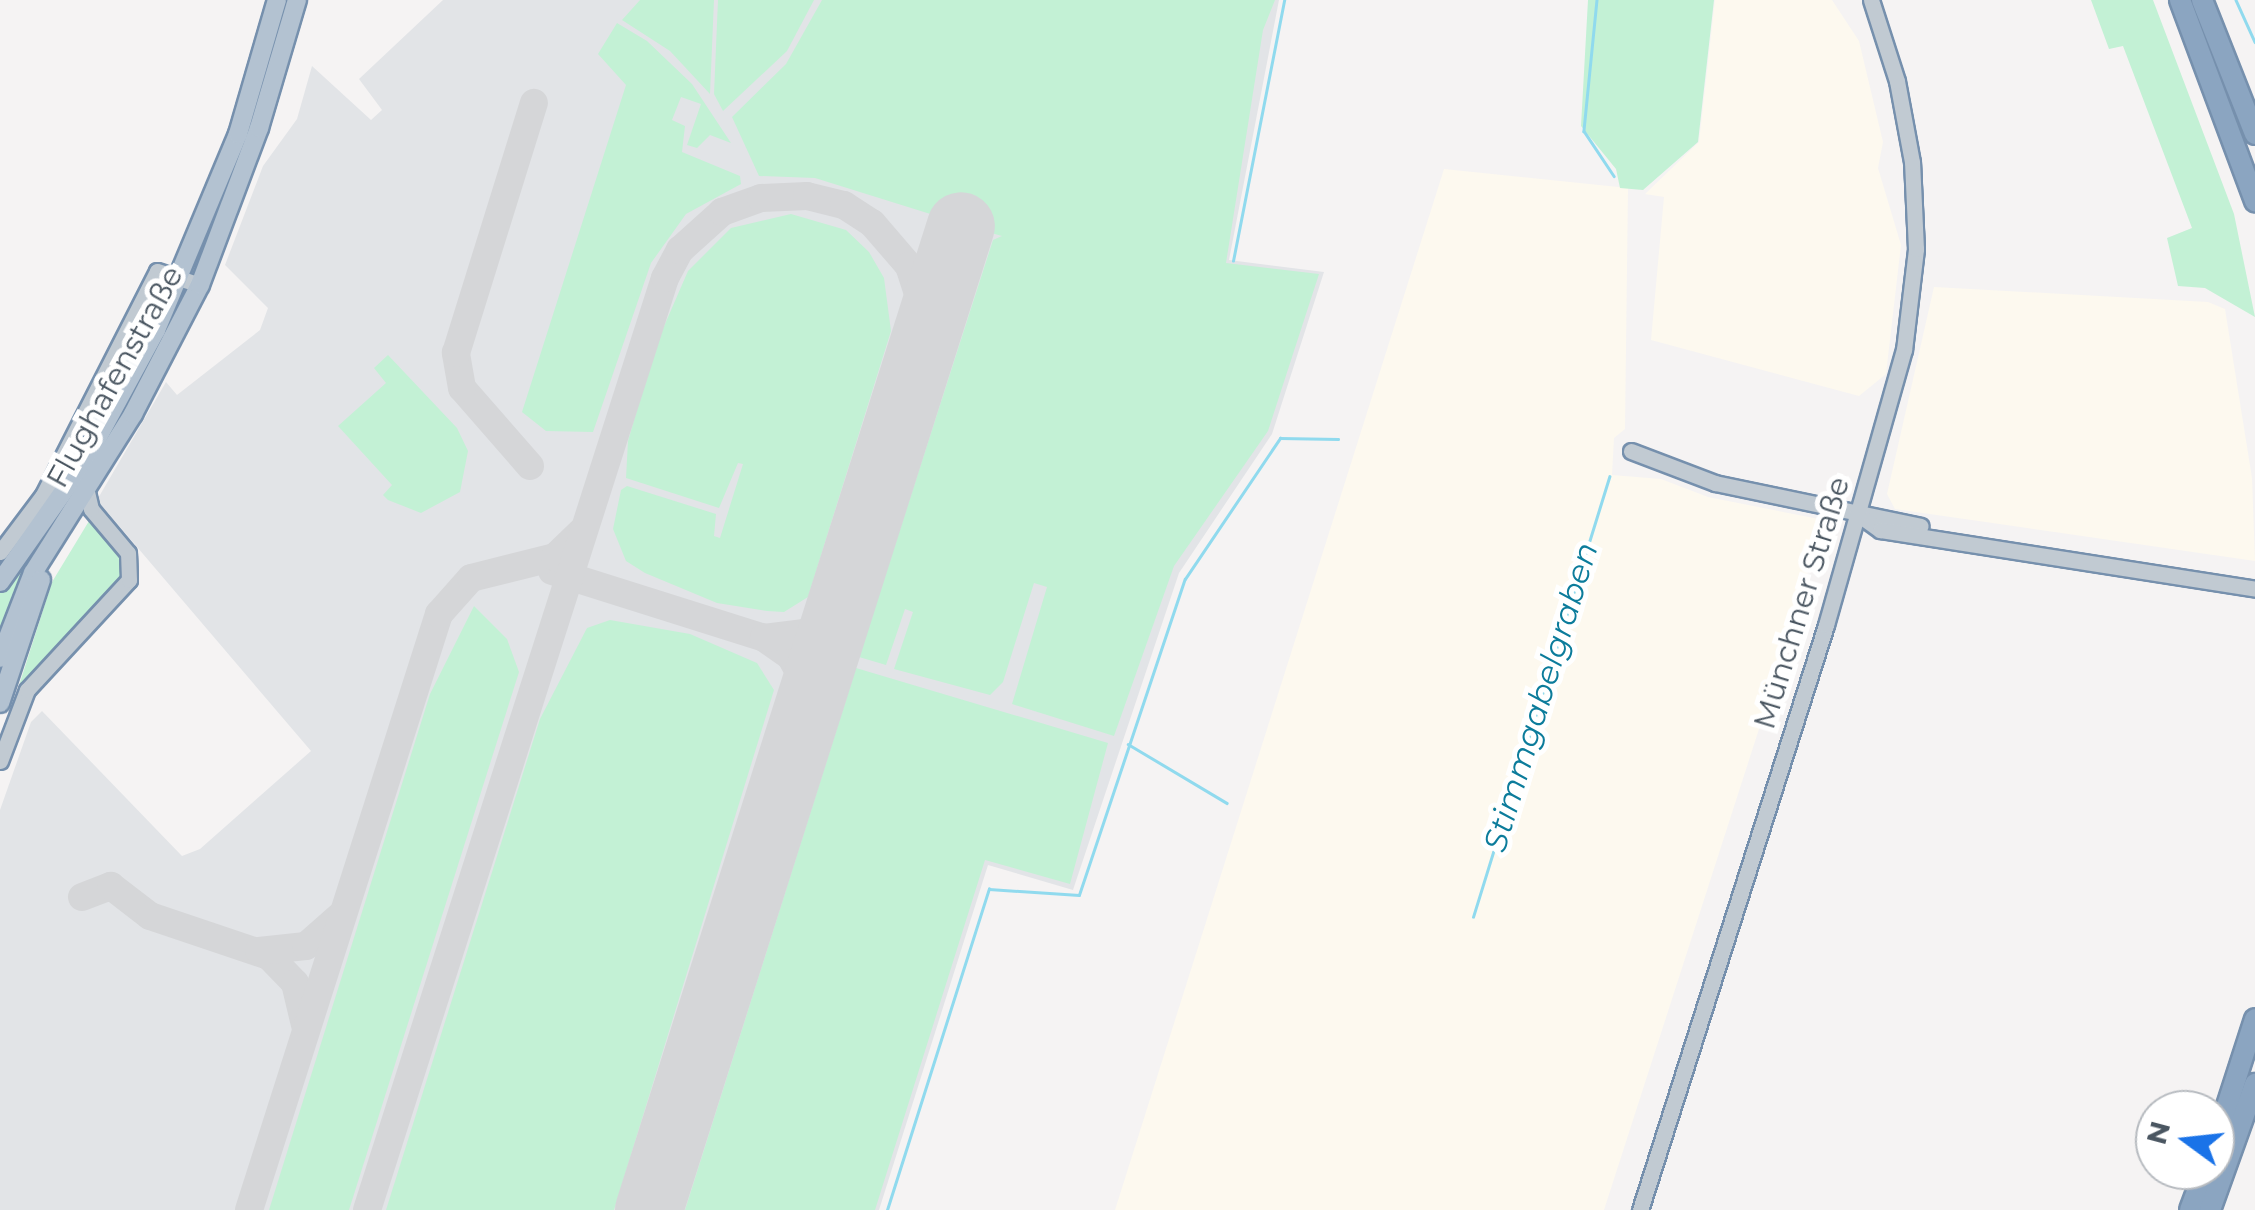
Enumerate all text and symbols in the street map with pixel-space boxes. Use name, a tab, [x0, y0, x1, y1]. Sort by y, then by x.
street label: Flughafenstraße	[39, 260, 191, 494]
street label: Münchner Straße	[1747, 473, 1857, 733]
water label: Stimmgabelgraben	[1476, 538, 1606, 856]
north arrow	[2135, 1090, 2235, 1190]
text: N	[2139, 1117, 2177, 1148]

